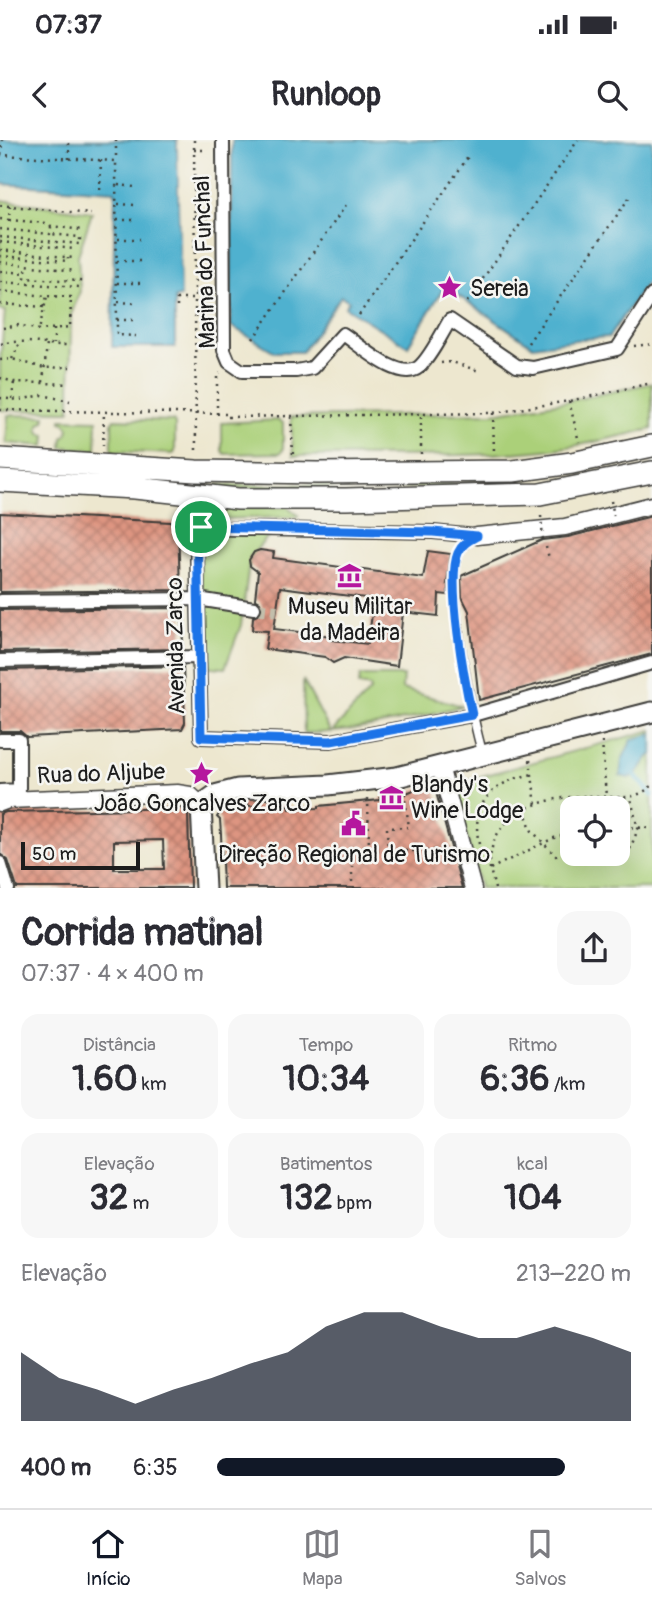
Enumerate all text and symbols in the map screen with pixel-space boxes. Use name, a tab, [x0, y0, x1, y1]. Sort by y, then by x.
text: 07:37	[35, 9, 102, 41]
text: Runloop	[271, 75, 381, 115]
icon: back	[21, 76, 59, 114]
icon: search	[593, 76, 631, 114]
street label: Marina do Funchal	[187, 175, 222, 349]
place icon: Sereia	[436, 274, 464, 302]
place label: Sereia	[470, 274, 529, 303]
pin	[171, 497, 231, 557]
icon: arrive	[182, 508, 220, 546]
museum icon: Museu Militar da Madeira	[336, 562, 364, 590]
street label: Avenida Zarco	[160, 577, 191, 715]
place label: Museu Militar da Madeira	[288, 592, 412, 647]
street label: Rua do Aljube	[36, 757, 166, 790]
place icon: João Goncalves Zarco	[188, 759, 216, 787]
place label: Blandy's Wine Lodge	[411, 770, 524, 825]
museum icon: Blandy's Wine Lodge	[377, 783, 405, 811]
place label: João Goncalves Zarco	[94, 789, 310, 818]
map controls	[560, 796, 630, 866]
button: locate	[560, 796, 630, 866]
public building icon: Direção Regional de Turismo	[340, 810, 368, 838]
scale bar	[21, 839, 140, 871]
place label: Direção Regional de Turismo	[218, 840, 490, 869]
text: 50 m	[32, 842, 76, 866]
text: Corrida matinal	[21, 909, 263, 957]
button: share	[557, 911, 631, 985]
text: 07:37 · 4 × 400 m	[21, 959, 204, 988]
text: Distância	[83, 1033, 156, 1057]
text: Tempo	[299, 1033, 353, 1057]
text: Ritmo	[508, 1033, 557, 1057]
text: 1.60	[72, 1057, 138, 1101]
text: 10:34	[283, 1057, 369, 1101]
text: 6:36	[480, 1057, 550, 1101]
text: km	[138, 1072, 167, 1096]
text: /km	[550, 1072, 585, 1096]
text: Elevação	[84, 1152, 155, 1176]
text: Batimentos	[280, 1152, 372, 1176]
text: kcal	[517, 1152, 548, 1176]
text: 32	[89, 1176, 128, 1220]
text: 132	[280, 1176, 333, 1220]
text: 104	[504, 1176, 562, 1220]
text: m	[128, 1191, 149, 1215]
text: bpm	[333, 1191, 372, 1215]
text: Elevação	[21, 1259, 107, 1288]
text: 213–220 m	[516, 1259, 631, 1288]
text: 400 m	[21, 1453, 91, 1482]
text: 6:35	[133, 1453, 178, 1482]
tab: Início	[86, 1525, 131, 1591]
tab: Mapa	[302, 1525, 343, 1591]
tab: Salvos	[514, 1525, 566, 1591]

